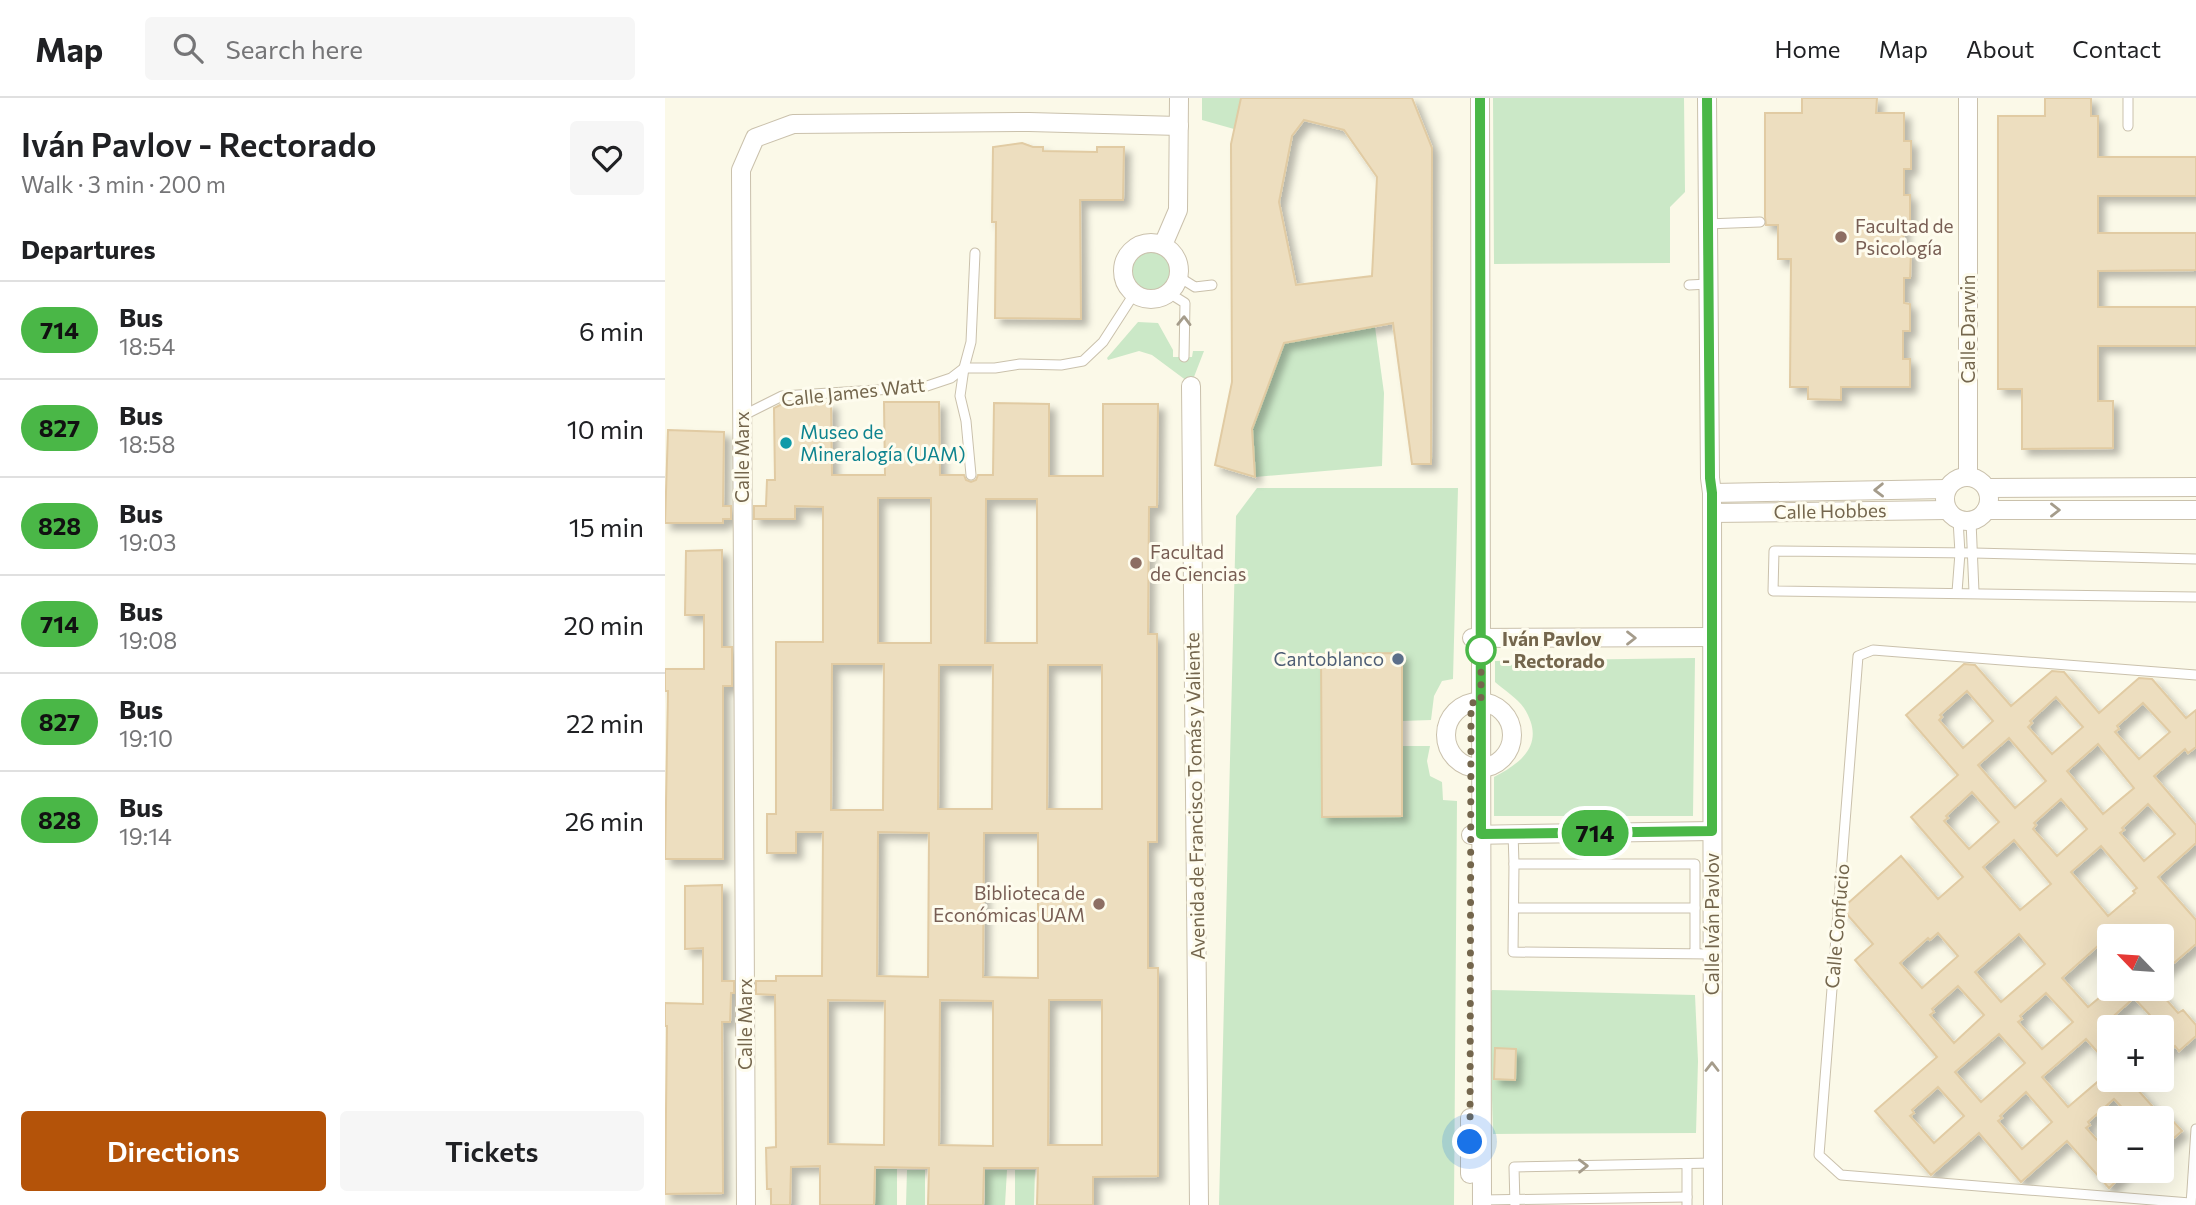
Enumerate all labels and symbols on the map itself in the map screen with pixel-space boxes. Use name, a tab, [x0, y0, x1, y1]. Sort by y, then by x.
place label: Facultad de Psicología	[1855, 214, 1954, 259]
marker: Facultad de Psicología	[1833, 229, 1849, 245]
street label: Calle Darwin	[1956, 275, 1979, 383]
one-way arrow	[1177, 315, 1192, 326]
street label: Calle James Watt	[780, 372, 926, 410]
street label: Calle Marx	[730, 411, 753, 503]
place label: Museo de Mineralogía (UAM)	[800, 420, 966, 465]
marker: Museo de Mineralogía (UAM)	[778, 435, 794, 451]
one-way arrow	[1873, 482, 1883, 498]
street label: Calle Hobbes	[1773, 498, 1887, 523]
one-way arrow	[2050, 502, 2060, 518]
place label: Facultad de Ciencias	[1150, 540, 1246, 585]
marker: Facultad de Ciencias	[1128, 555, 1144, 571]
place label: Iván Pavlov - Rectorado	[1502, 627, 1605, 672]
one-way arrow	[1626, 630, 1636, 646]
street label: Avenida de Francisco Tomás y Valiente	[1180, 632, 1209, 960]
marker: Iván Pavlov - Rectorado	[1466, 635, 1496, 665]
place label: Cantoblanco	[1274, 647, 1384, 670]
marker: Cantoblanco	[1390, 651, 1406, 667]
line badge: 714	[1555, 810, 1635, 856]
street label: Calle Iván Pavlov	[1700, 853, 1723, 995]
street label: Calle Confucio	[1820, 863, 1853, 989]
place label: Biblioteca de Económicas UAM	[933, 881, 1085, 926]
marker: Biblioteca de Económicas UAM	[1091, 896, 1107, 912]
north arrow	[2097, 924, 2173, 1001]
street label: Calle Marx	[733, 978, 756, 1070]
one-way arrow	[1704, 1061, 1720, 1072]
your location	[1452, 1124, 1487, 1159]
one-way arrow	[1577, 1159, 1588, 1174]

